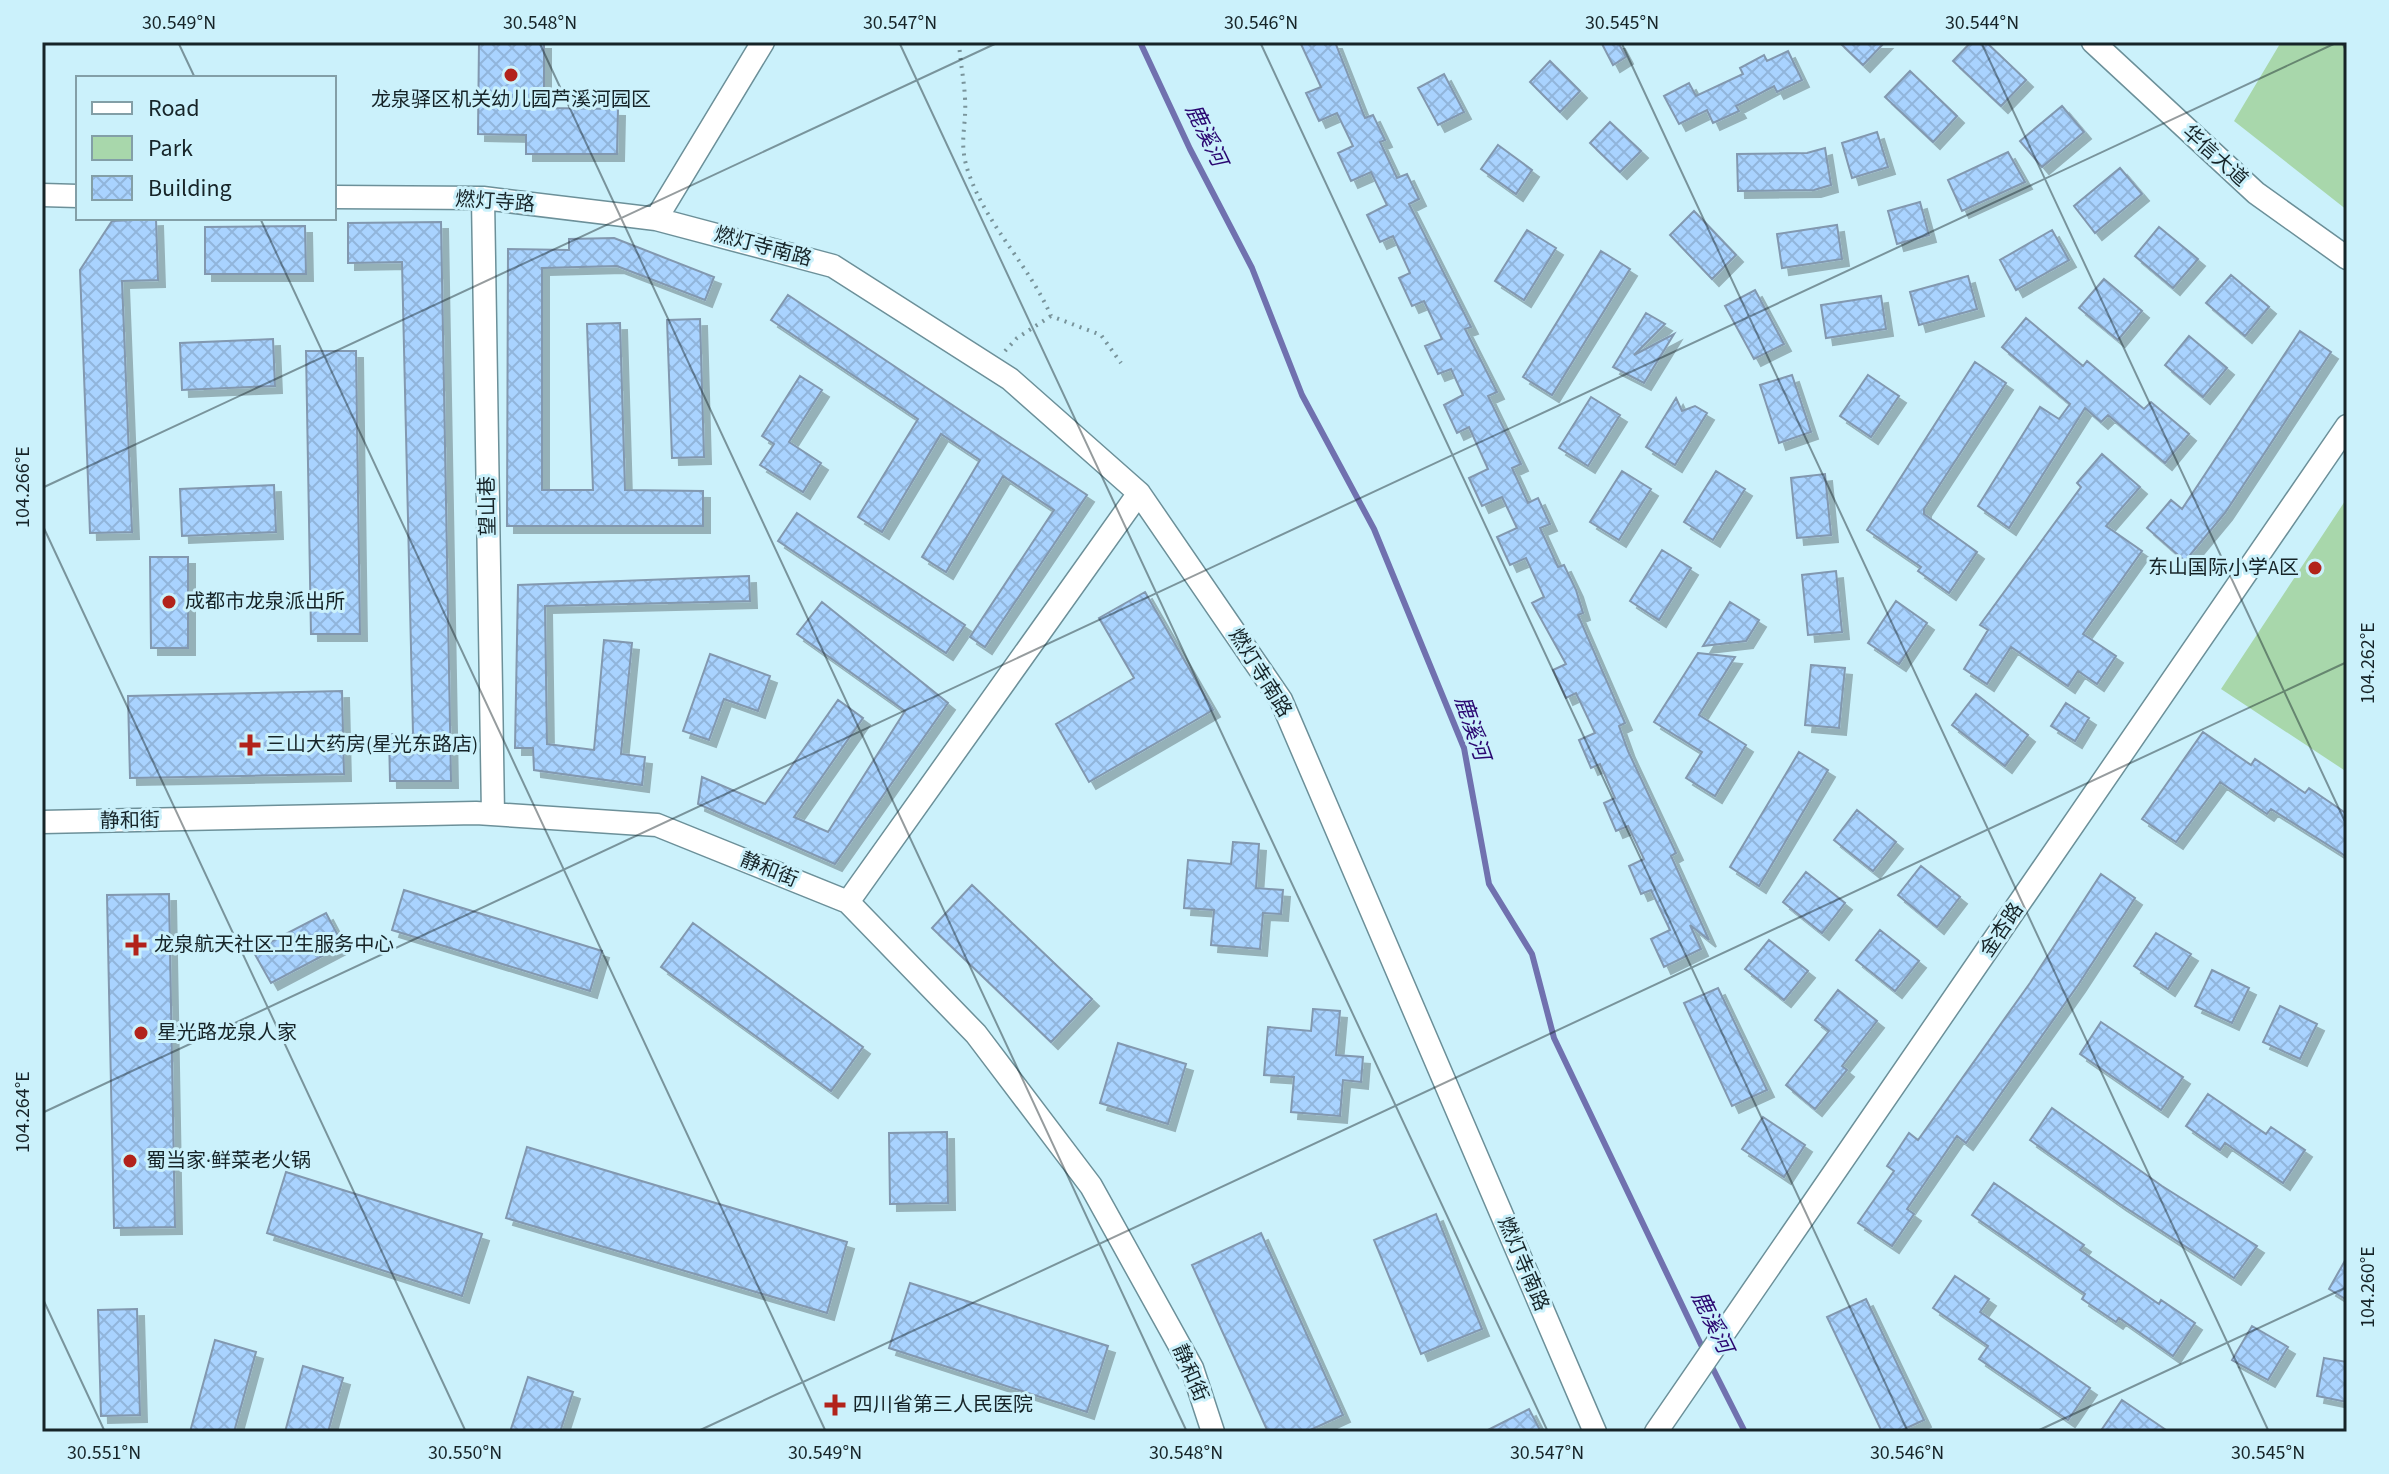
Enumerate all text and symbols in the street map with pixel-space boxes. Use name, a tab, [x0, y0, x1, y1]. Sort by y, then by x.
text: 30.549°N	[142, 9, 216, 37]
text: 30.548°N	[503, 9, 577, 37]
text: 30.547°N	[863, 9, 937, 37]
text: 30.546°N	[1224, 9, 1298, 37]
text: 30.545°N	[1585, 9, 1659, 37]
text: 30.544°N	[1945, 9, 2019, 37]
marker: 龙泉驿区机关幼儿园芦溪河园区	[502, 66, 520, 84]
legend	[76, 76, 336, 220]
place label: 龙泉驿区机关幼儿园芦溪河园区	[371, 86, 651, 114]
text: Road	[148, 91, 200, 126]
water label: 鹿溪河	[1177, 98, 1237, 175]
street label: 华信大道	[2176, 119, 2254, 193]
text: Park	[148, 131, 193, 166]
text: Building	[148, 171, 232, 206]
street label: 燃灯寺路	[454, 185, 536, 219]
street label: 燃灯寺南路	[711, 221, 815, 273]
text: 104.266°E	[9, 446, 37, 528]
street label: 望山巷	[473, 476, 503, 536]
place label: 东山国际小学A区	[2148, 554, 2299, 582]
marker: 东山国际小学A区	[2306, 559, 2324, 577]
place label: 成都市龙泉派出所	[185, 588, 345, 616]
marker: 成都市龙泉派出所	[160, 593, 178, 611]
text: 104.262°E	[2354, 622, 2382, 704]
street label: 燃灯寺南路	[1222, 623, 1298, 723]
water label: 鹿溪河	[1446, 692, 1499, 768]
place label: 三山大药房(星光东路店)	[266, 731, 478, 759]
marker: 三山大药房(星光东路店)	[241, 736, 259, 754]
street label: 静和街	[100, 806, 160, 836]
street label: 静和街	[736, 846, 802, 894]
street label: 金杏路	[1974, 897, 2030, 963]
place label: 龙泉航天社区卫生服务中心	[154, 931, 394, 959]
marker: 龙泉航天社区卫生服务中心	[125, 934, 147, 956]
place label: 星光路龙泉人家	[157, 1019, 297, 1047]
marker: 星光路龙泉人家	[132, 1024, 150, 1042]
text: 104.264°E	[9, 1071, 37, 1153]
place label: 蜀当家·鲜菜老火锅	[146, 1147, 311, 1175]
marker: 蜀当家·鲜菜老火锅	[121, 1152, 139, 1170]
street label: 燃灯寺南路	[1491, 1213, 1555, 1315]
text: 104.260°E	[2354, 1246, 2382, 1328]
water label: 鹿溪河	[1683, 1285, 1743, 1362]
street label: 静和街	[1165, 1340, 1215, 1406]
place label: 四川省第三人民医院	[853, 1391, 1033, 1419]
marker: 四川省第三人民医院	[824, 1394, 846, 1416]
text: 30.551°N	[67, 1439, 141, 1467]
text: 30.550°N	[428, 1439, 502, 1467]
text: 30.549°N	[788, 1439, 862, 1467]
text: 30.548°N	[1149, 1439, 1223, 1467]
text: 30.547°N	[1510, 1439, 1584, 1467]
text: 30.546°N	[1870, 1439, 1944, 1467]
text: 30.545°N	[2231, 1439, 2305, 1467]

